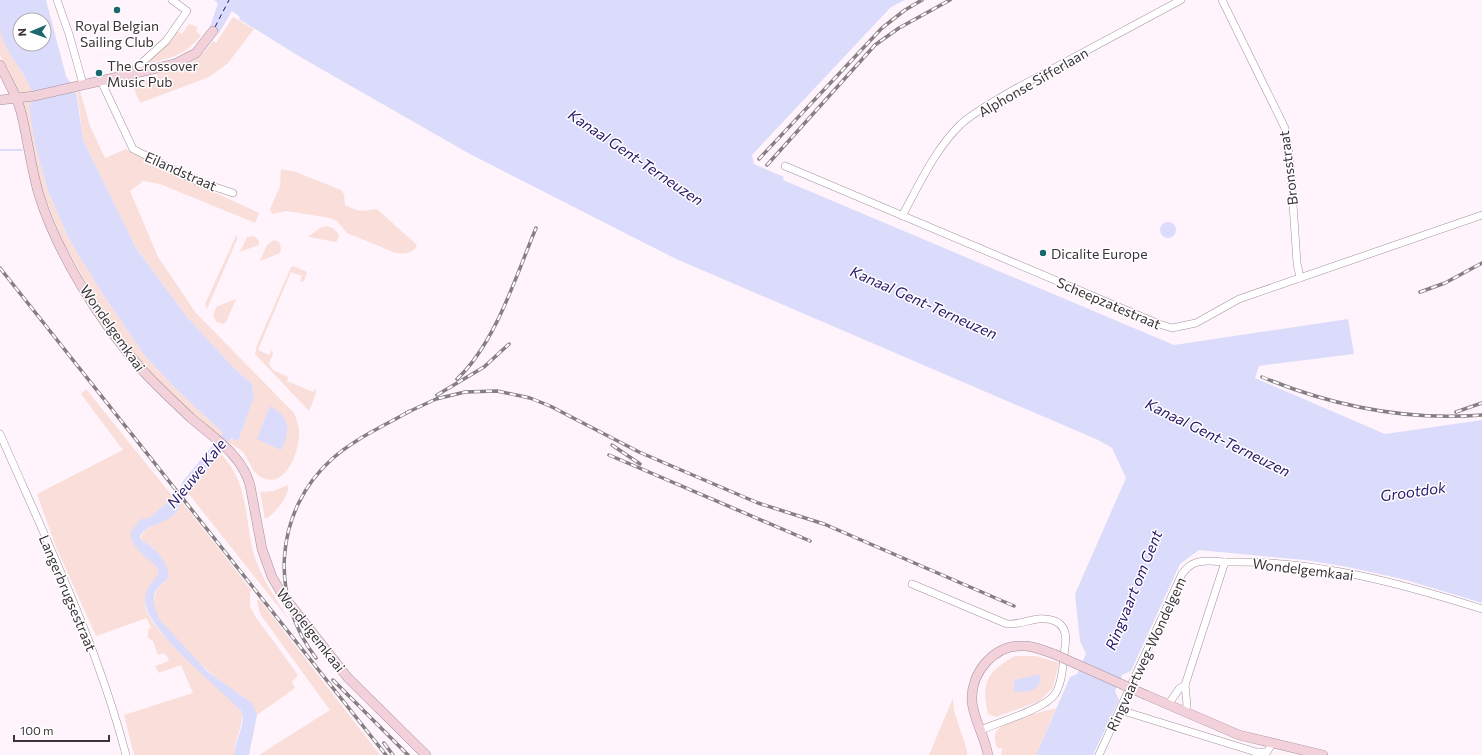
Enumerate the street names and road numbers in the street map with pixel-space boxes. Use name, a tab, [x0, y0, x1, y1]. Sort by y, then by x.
street label: Alphonse Sifferlaan	[975, 44, 1091, 120]
street label: Bronsstraat	[1275, 129, 1301, 206]
street label: Eilandstraat	[142, 148, 220, 194]
street label: Scheepzatestraat	[1054, 273, 1164, 333]
street label: Wondelgemkaai	[77, 282, 149, 374]
street label: Langerbrugsestraat	[36, 532, 100, 654]
street label: Wondelgemkaai	[1252, 554, 1354, 584]
street label: Ringvaartweg-Wondelgem	[1103, 574, 1189, 734]
street label: Wondelgemkaai	[273, 585, 349, 675]

